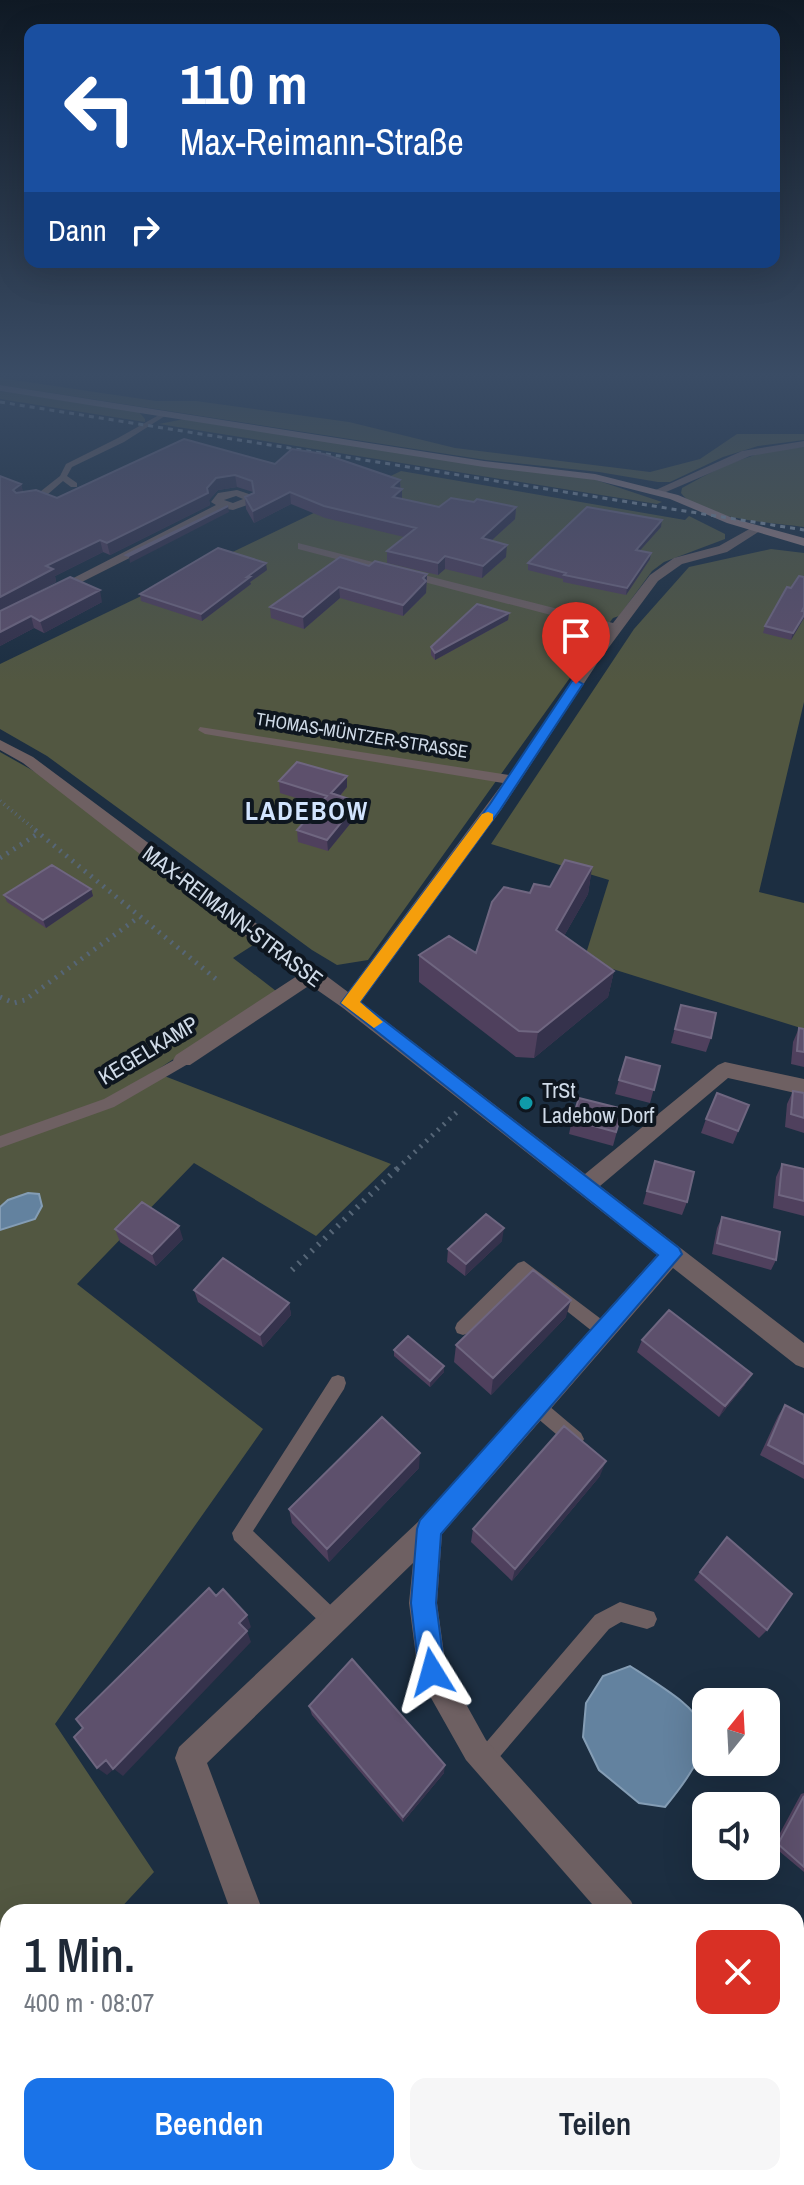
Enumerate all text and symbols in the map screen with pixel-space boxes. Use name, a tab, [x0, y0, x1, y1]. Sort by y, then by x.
text: 110 m	[180, 46, 308, 121]
icon: left	[48, 56, 152, 160]
text: Max-Reimann-Straße	[180, 118, 464, 166]
icon: right	[123, 208, 167, 252]
text: Dann	[48, 210, 107, 250]
pin	[542, 602, 610, 684]
icon: arrive	[554, 614, 598, 658]
street label: THOMAS-MÜNTZER-STRASSE	[254, 706, 470, 764]
district label: LADEBOW	[245, 793, 369, 828]
street label: MAX-REIMANN-STRASSE	[137, 838, 329, 994]
street label: KEGELKAMP	[93, 1008, 203, 1092]
place label: TrSt Ladebow Dorf	[542, 1075, 655, 1130]
marker: TrSt Ladebow Dorf	[517, 1094, 535, 1112]
position arrow	[390, 1630, 474, 1714]
north arrow	[692, 1688, 780, 1776]
map controls	[692, 1688, 780, 1880]
button: sound	[692, 1792, 780, 1880]
text: 1 Min.	[24, 1922, 135, 1987]
button: close	[696, 1930, 780, 2014]
text: 400 m · 08:07	[24, 1985, 154, 2020]
button: Beenden	[24, 2078, 394, 2170]
button: Teilen	[410, 2078, 780, 2170]

